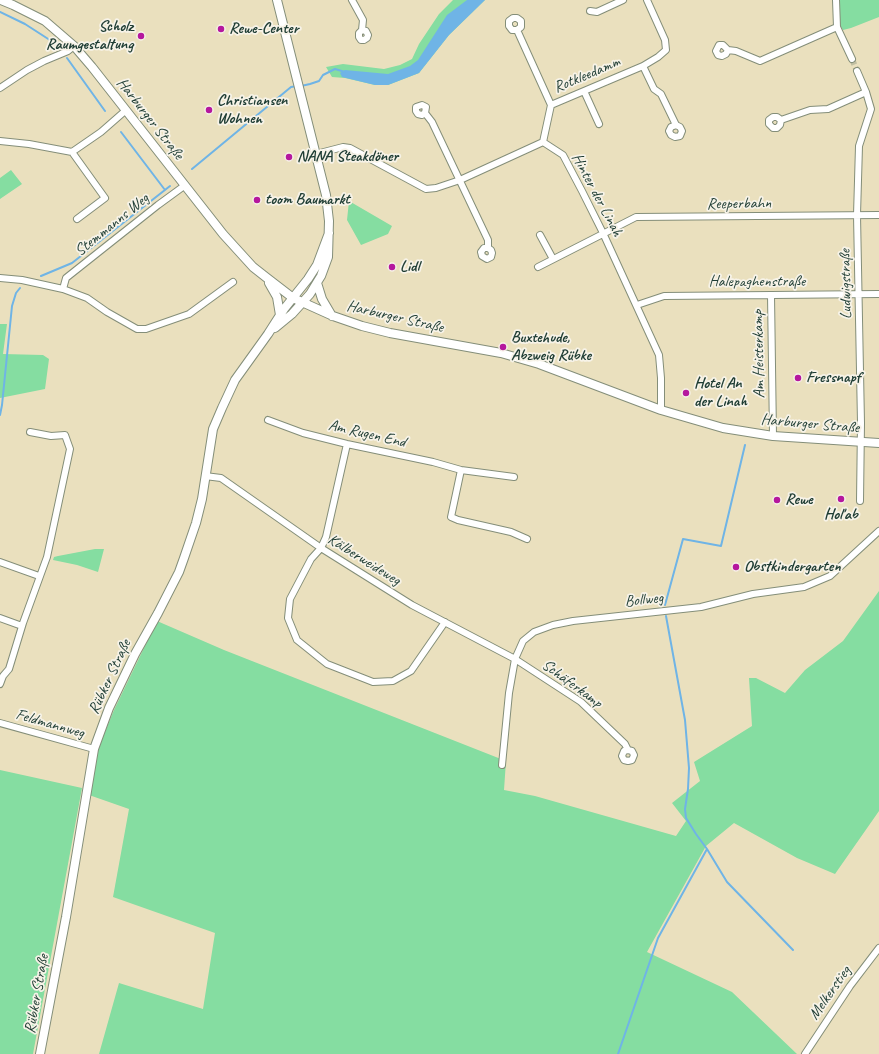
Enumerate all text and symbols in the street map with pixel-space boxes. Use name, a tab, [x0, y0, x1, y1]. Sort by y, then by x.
place label: Scholz Raumgestaltung	[46, 17, 133, 55]
place label: Rewe-Center	[229, 19, 298, 39]
marker: Rewe-Center	[216, 24, 226, 34]
marker: Scholz Raumgestaltung	[136, 31, 146, 41]
street label: Rotkleedamm	[551, 52, 623, 98]
street label: Harburger Straße	[112, 74, 188, 164]
place label: Christiansen Wohnen	[217, 91, 287, 129]
marker: Christiansen Wohnen	[204, 105, 214, 115]
place label: NANA Steakdöner	[297, 147, 398, 167]
street label: Hinter der Linah	[567, 150, 627, 240]
marker: NANA Steakdöner	[284, 152, 294, 162]
street label: Stemmanns Weg	[71, 189, 153, 261]
place label: toom Baumarkt	[265, 190, 350, 210]
street label: Reeperbahn	[707, 194, 771, 214]
marker: toom Baumarkt	[252, 195, 262, 205]
street label: Ludwigstraße	[836, 249, 856, 319]
place label: Lidl	[400, 257, 419, 277]
marker: Lidl	[387, 262, 397, 272]
street label: Halepaghenstraße	[709, 272, 805, 292]
street label: Harburger Straße	[345, 297, 445, 337]
street label: Am Heisterkamp	[749, 310, 769, 398]
place label: Buxtehude, Abzweig Rübke	[511, 328, 591, 366]
marker: Buxtehude, Abzweig Rübke	[498, 342, 508, 352]
place label: Fressnapf	[806, 368, 860, 388]
marker: Fressnapf	[793, 373, 803, 383]
place label: Hotel An der Linah	[694, 374, 747, 412]
marker: Hotel An der Linah	[681, 388, 691, 398]
street label: Harburger Straße	[760, 410, 860, 438]
street label: Am Rugen End	[326, 416, 408, 452]
place label: Rewe	[785, 490, 813, 510]
marker: Hol'ab	[836, 494, 846, 504]
marker: Rewe	[772, 495, 782, 505]
place label: Hol'ab	[824, 505, 858, 525]
street label: Kälberweideweg	[324, 530, 404, 590]
place label: Obstkindergarten	[744, 557, 841, 577]
marker: Obstkindergarten	[731, 562, 741, 572]
street label: Bollweg	[624, 588, 664, 612]
street label: Rübker Straße	[84, 637, 136, 717]
street label: Schäferkamp	[538, 656, 606, 712]
street label: Feldmannweg	[14, 705, 86, 743]
street label: Rübker Straße	[21, 953, 53, 1035]
street label: Melkerstieg	[805, 963, 855, 1023]

